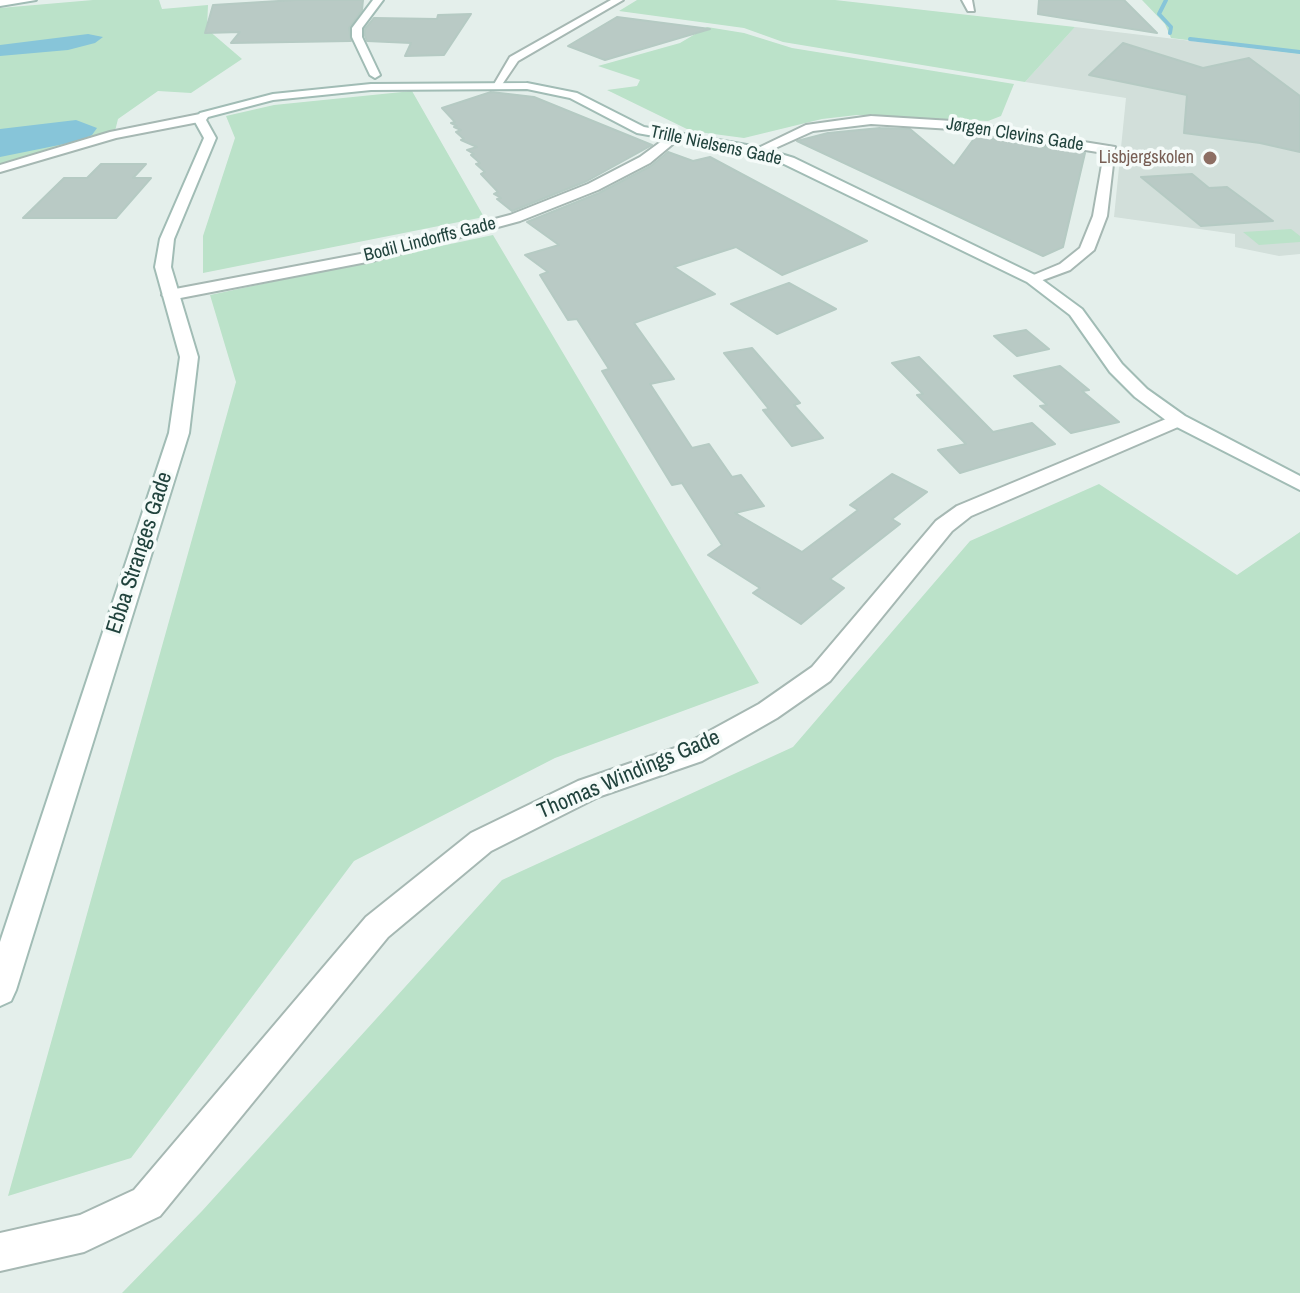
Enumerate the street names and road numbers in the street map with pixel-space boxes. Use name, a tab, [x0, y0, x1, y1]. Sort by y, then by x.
street label: Jørgen Clevins Gade	[945, 113, 1085, 157]
street label: Trille Nielsens Gade	[648, 122, 784, 170]
street label: Bodil Lindorffs Gade	[362, 213, 498, 267]
street label: Ebba Stranges Gade	[101, 469, 179, 637]
street label: Thomas Windings Gade	[534, 725, 724, 825]

